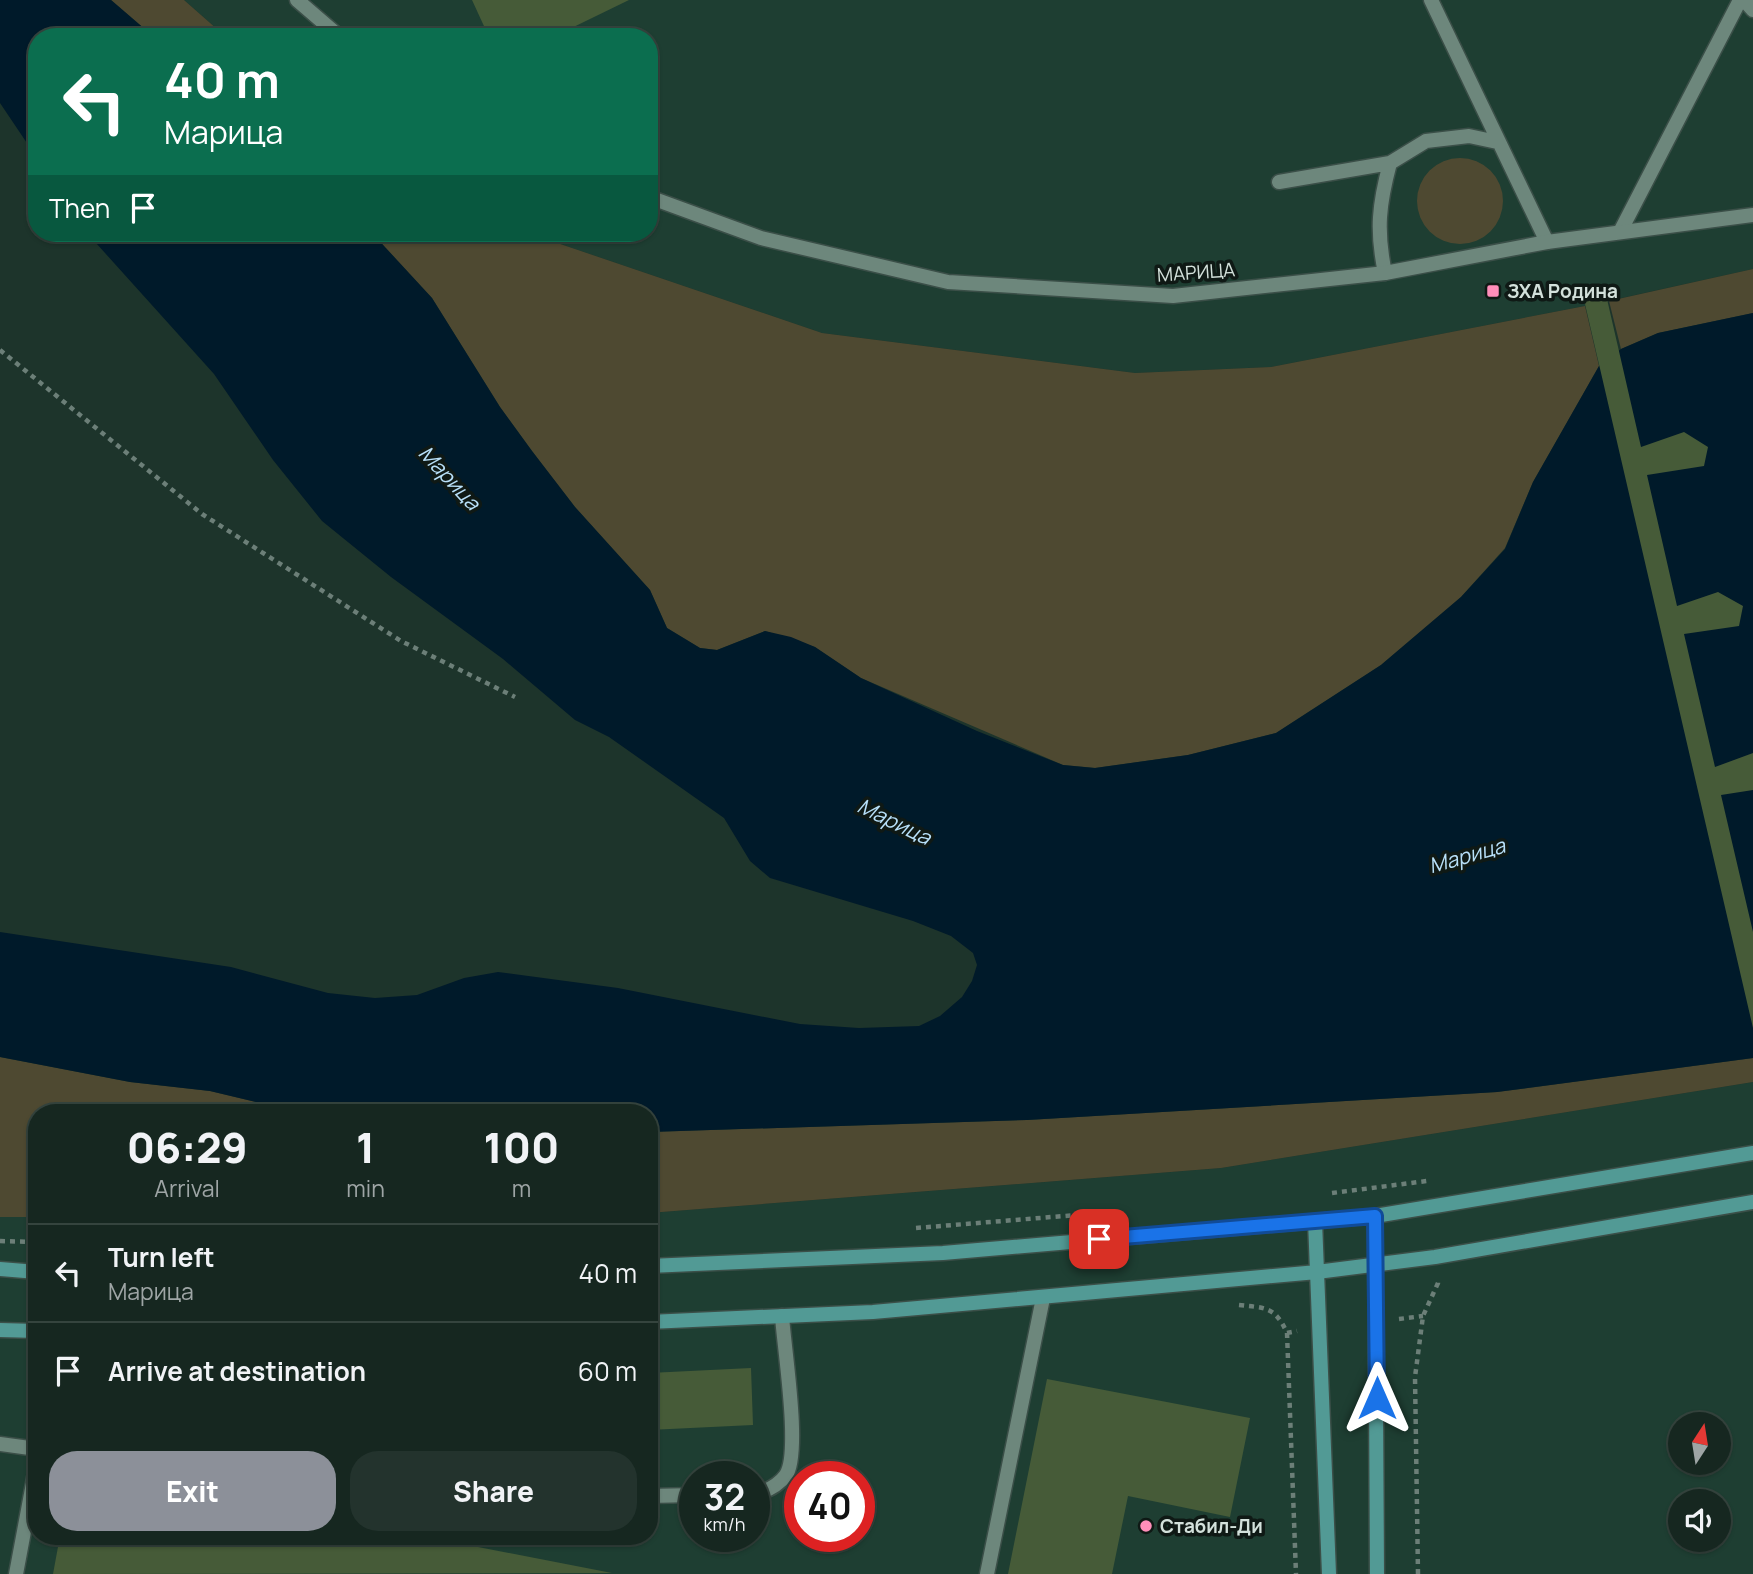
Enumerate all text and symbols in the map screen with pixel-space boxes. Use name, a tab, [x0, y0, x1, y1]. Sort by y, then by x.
text: 40 m	[164, 46, 280, 113]
icon: left	[49, 56, 140, 147]
text: Марица	[164, 110, 283, 154]
icon: arrive	[124, 189, 162, 227]
text: Then	[49, 190, 110, 226]
street label: МАРИЦА	[1156, 256, 1236, 288]
place label: ЗХА Родина	[1507, 278, 1618, 304]
marker: ЗХА Родина	[1485, 283, 1501, 299]
water label: Марица	[413, 439, 488, 516]
water label: Марица	[853, 791, 937, 851]
water label: Марица	[1425, 830, 1510, 879]
text: 06:29	[127, 1118, 248, 1176]
text: 1	[356, 1118, 375, 1176]
text: 100	[484, 1118, 559, 1176]
text: Arrival	[154, 1172, 220, 1204]
text: min	[346, 1172, 385, 1204]
text: m	[512, 1172, 531, 1204]
pin	[1069, 1209, 1129, 1269]
icon: arrive	[1080, 1220, 1118, 1258]
text: Turn left	[108, 1239, 215, 1275]
icon: left	[49, 1254, 87, 1292]
text: 40 m	[579, 1255, 637, 1291]
text: Марица	[108, 1275, 194, 1307]
icon: arrive	[49, 1352, 87, 1390]
text: Arrive at destination	[108, 1353, 366, 1389]
text: 60 m	[578, 1353, 637, 1389]
position arrow	[1340, 1361, 1414, 1435]
north arrow	[1668, 1412, 1731, 1475]
map controls	[1668, 1412, 1731, 1552]
button: Exit	[49, 1451, 336, 1531]
button: Share	[350, 1451, 637, 1531]
speed limit sign: 40	[784, 1461, 875, 1552]
text: 32	[704, 1473, 745, 1521]
button: sound	[1668, 1489, 1731, 1552]
text: km/h	[704, 1512, 745, 1536]
place label: Стабил-Ди	[1160, 1513, 1263, 1539]
marker: Стабил-Ди	[1138, 1518, 1154, 1534]

